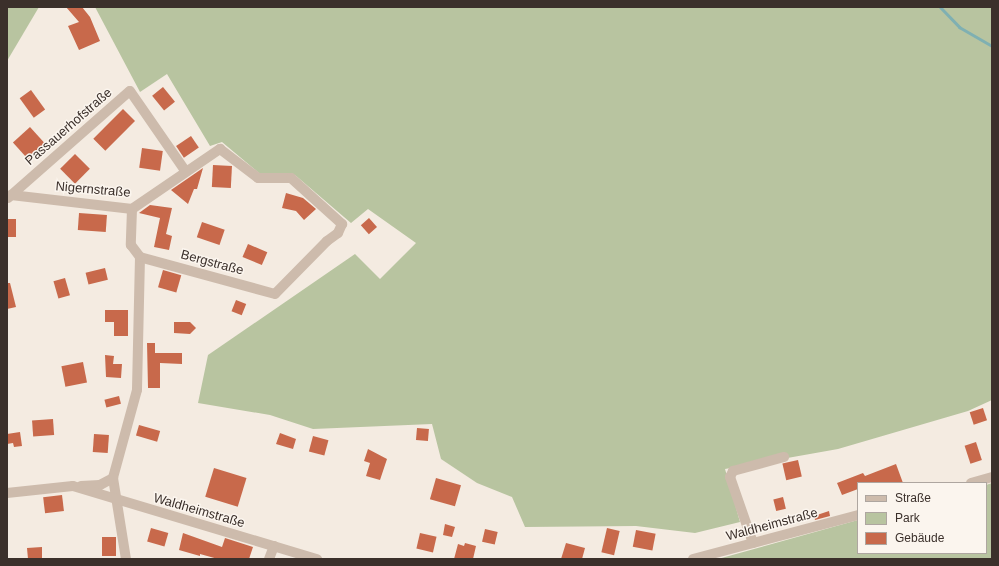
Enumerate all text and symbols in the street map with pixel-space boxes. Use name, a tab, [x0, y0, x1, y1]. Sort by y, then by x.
street label: Passauerhofstraße	[22, 85, 116, 169]
street label: Nigernstraße	[55, 179, 131, 201]
street label: Bergstraße	[179, 247, 245, 279]
legend	[857, 482, 987, 554]
street label: Waldheimstraße	[152, 491, 246, 531]
text: Straße	[895, 491, 931, 505]
street label: Waldheimstraße	[725, 505, 819, 545]
text: Park	[895, 511, 920, 525]
text: Gebäude	[895, 531, 944, 545]

